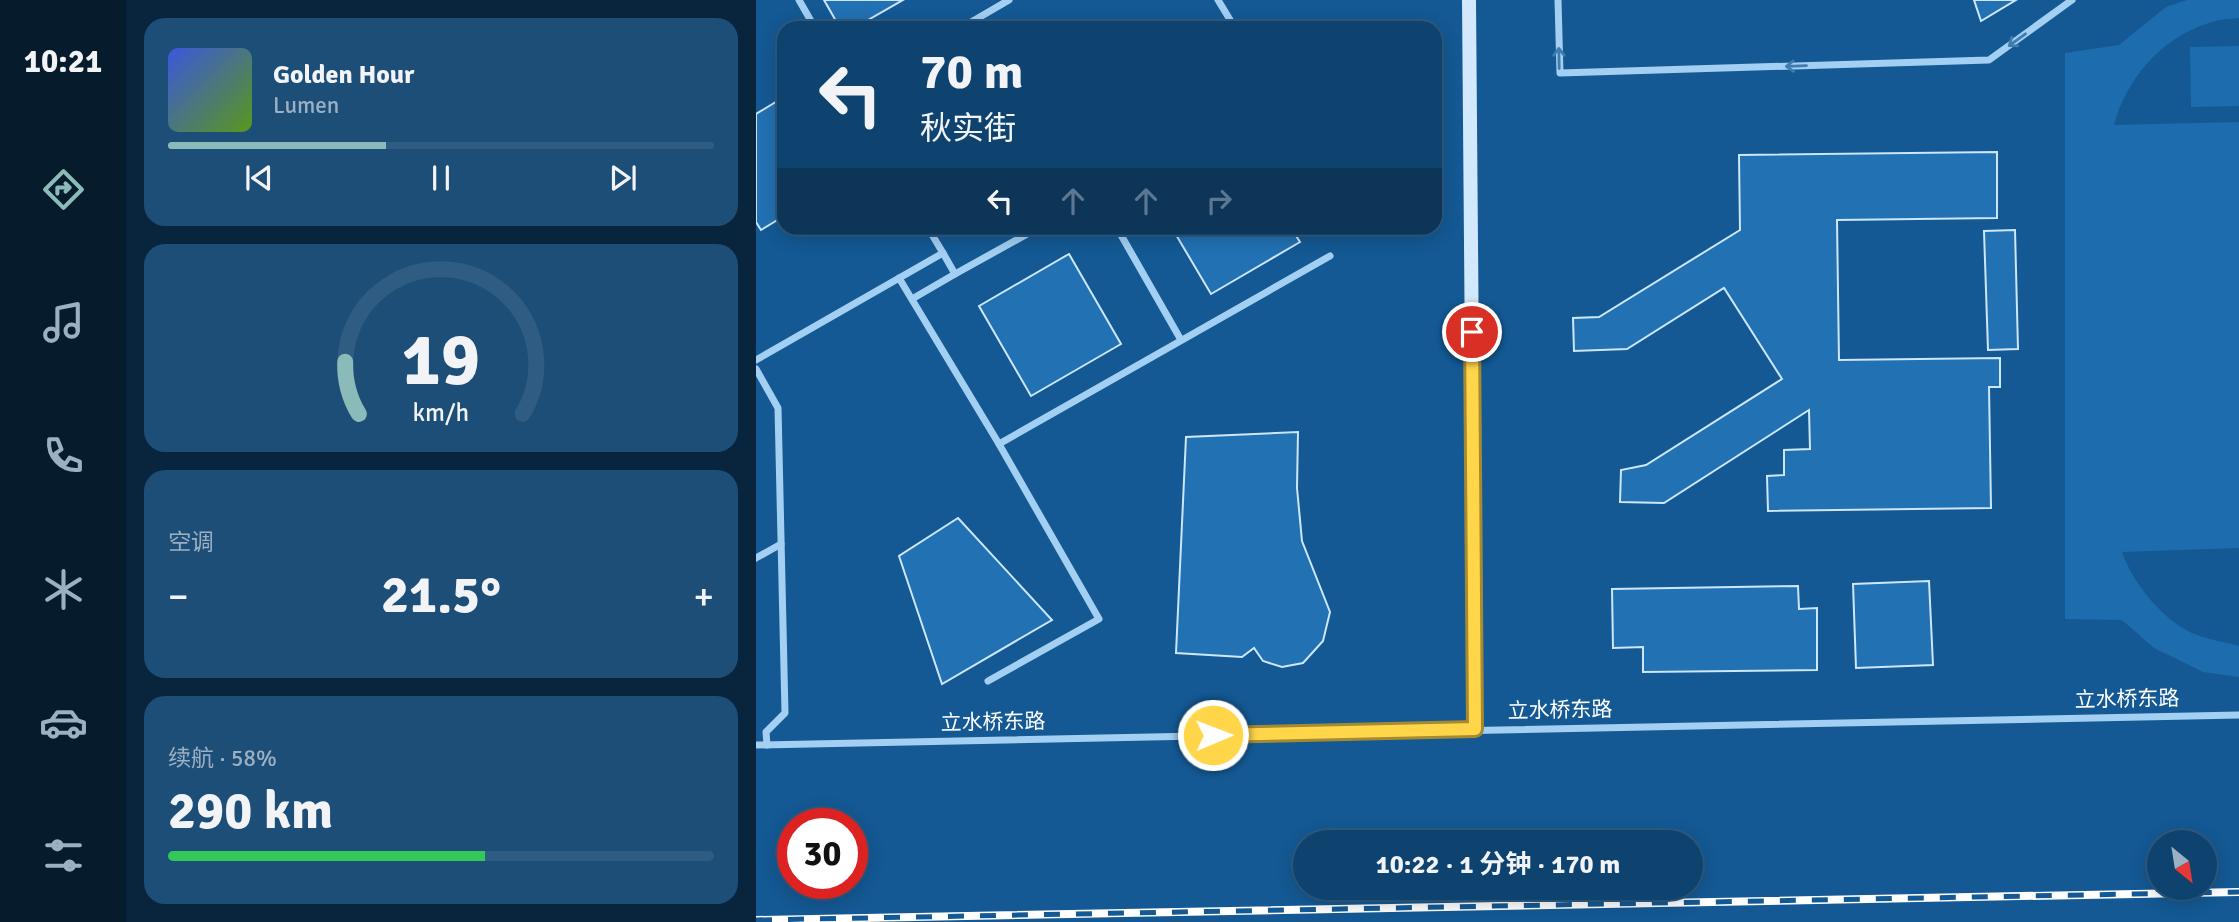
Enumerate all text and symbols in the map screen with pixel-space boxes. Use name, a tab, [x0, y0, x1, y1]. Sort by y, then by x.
one-way arrow	[2008, 33, 2027, 48]
text: 10:21	[24, 42, 102, 81]
text: 70 m	[920, 42, 1023, 102]
one-way arrow	[1552, 47, 1566, 70]
icon: left	[805, 49, 896, 140]
text: Golden Hour	[273, 59, 414, 91]
one-way arrow	[1785, 60, 1808, 73]
text: Lumen	[273, 91, 339, 120]
text: 秋实街	[920, 109, 1016, 148]
icon: previous	[240, 159, 278, 197]
icon: pause	[422, 159, 460, 197]
icon: next	[604, 159, 642, 197]
icon: directions	[39, 165, 88, 214]
icon: left	[981, 182, 1019, 220]
icon: ahead	[1054, 182, 1092, 220]
icon: ahead	[1127, 182, 1165, 220]
icon: right	[1200, 182, 1238, 220]
icon: music	[39, 298, 88, 347]
pin	[1442, 302, 1502, 362]
icon: arrive	[1453, 313, 1491, 351]
text: 19	[402, 316, 480, 405]
text: km/h	[413, 397, 469, 428]
icon: phone	[39, 431, 88, 480]
text: 空调	[168, 528, 214, 557]
text: 21.5°	[381, 563, 501, 627]
icon: climate	[39, 565, 88, 614]
text: −	[168, 573, 189, 620]
text: +	[693, 573, 714, 620]
street label: 立水桥东路	[2074, 685, 2180, 713]
street label: 立水桥东路	[1507, 696, 1613, 724]
icon: car	[39, 698, 88, 747]
position arrow	[1176, 698, 1250, 772]
street label: 立水桥东路	[940, 708, 1046, 736]
text: 续航 · 58%	[168, 744, 277, 773]
text: 290 km	[168, 779, 333, 843]
speed limit sign: 30	[777, 808, 868, 899]
north arrow	[2147, 830, 2217, 900]
map controls	[2147, 830, 2217, 900]
icon: filters	[39, 831, 88, 880]
text: 10:22 · 1 分钟 · 170 m	[1376, 849, 1620, 881]

